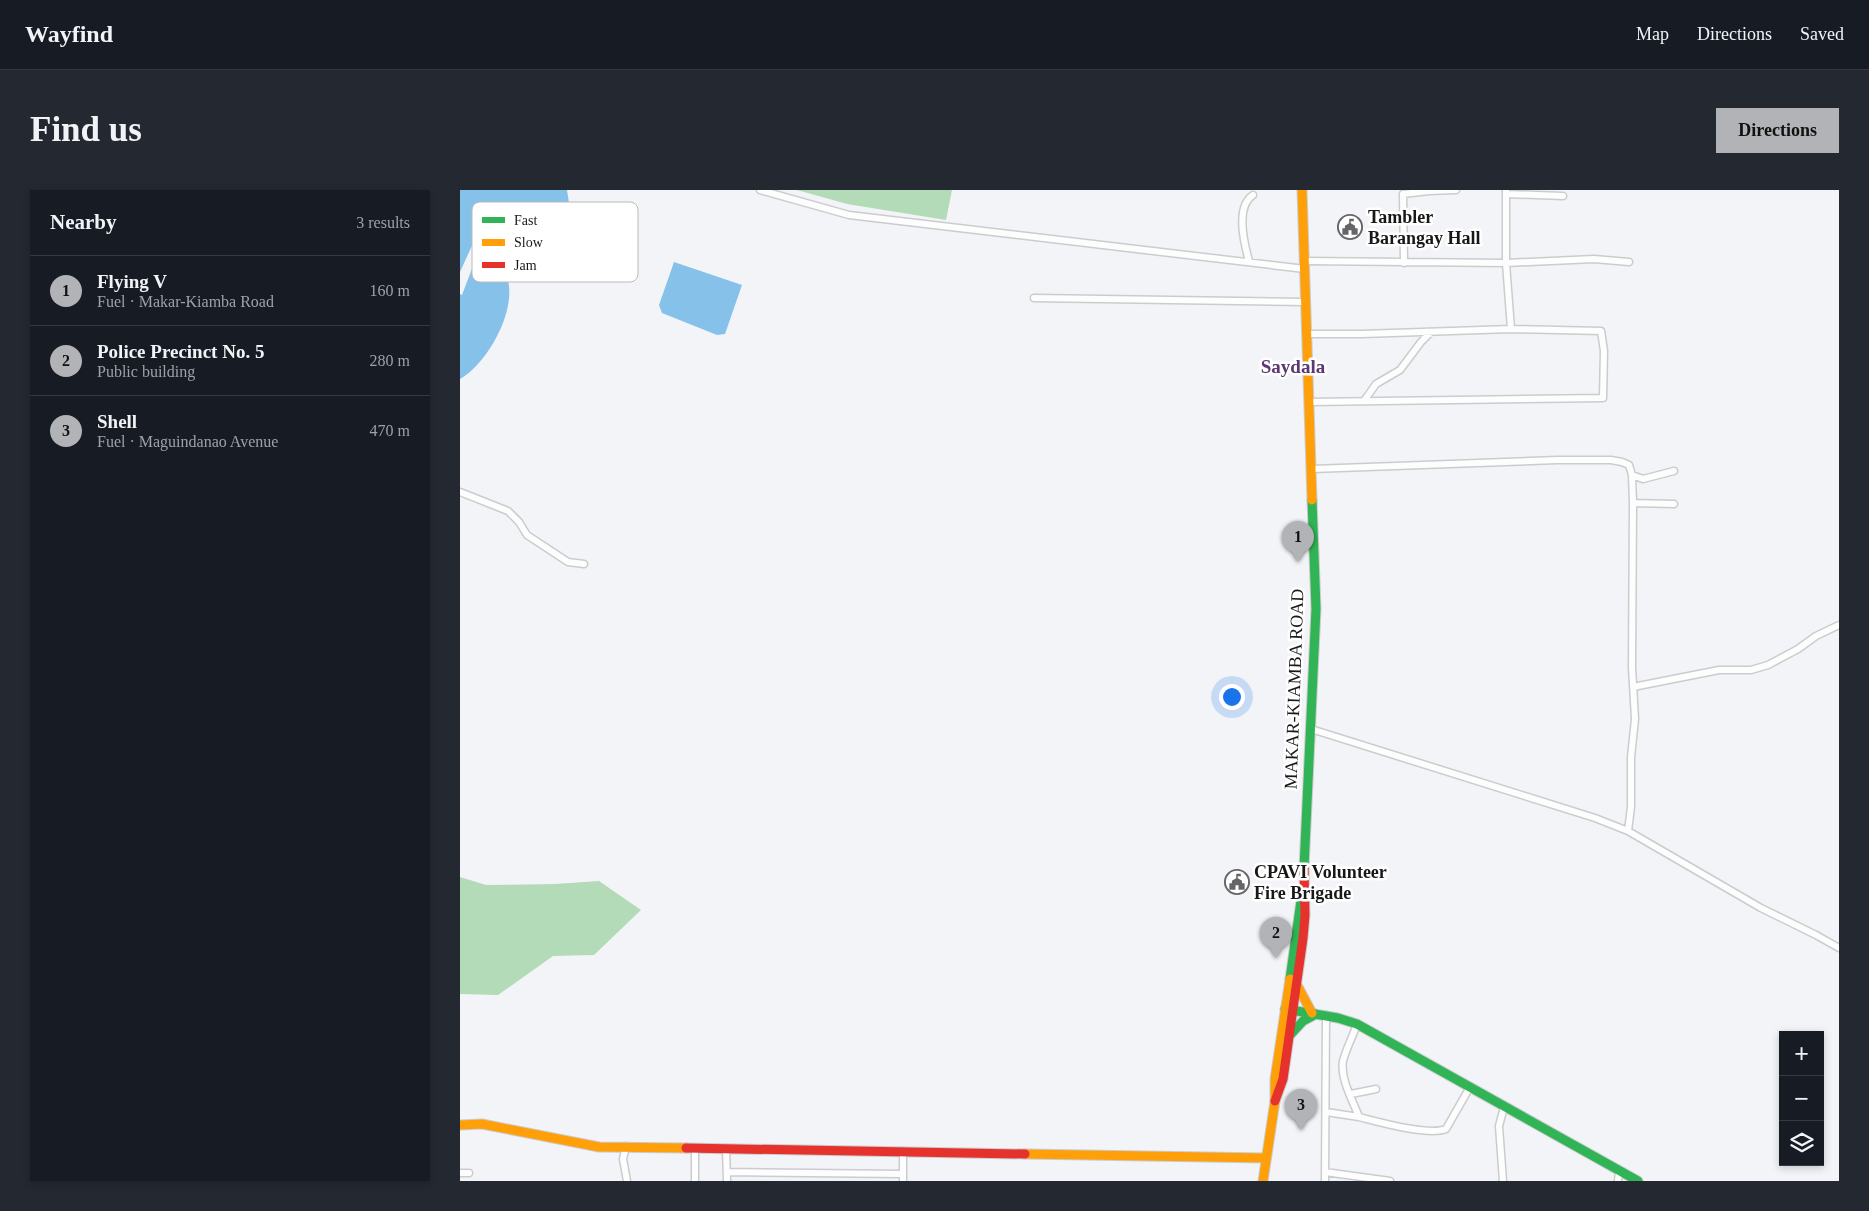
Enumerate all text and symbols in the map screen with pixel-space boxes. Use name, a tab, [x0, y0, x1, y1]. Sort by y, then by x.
text: Wayfind	[25, 21, 113, 47]
text: Map	[1636, 24, 1669, 44]
text: Directions	[1697, 24, 1772, 44]
text: Saved	[1800, 24, 1844, 44]
button: Directions	[1716, 108, 1839, 153]
text: Find us	[30, 110, 142, 149]
legend	[472, 202, 638, 282]
place label: Tambler Barangay Hall	[1368, 207, 1481, 248]
text: Nearby	[50, 210, 117, 234]
text: Fast	[514, 213, 537, 228]
text: 3 results	[356, 214, 410, 231]
public building icon: Tambler Barangay Hall	[1337, 214, 1363, 240]
text: Slow	[514, 235, 544, 250]
text: Jam	[514, 258, 537, 273]
text: Flying V	[97, 271, 167, 292]
text: 1	[62, 282, 70, 299]
text: 160 m	[370, 282, 410, 299]
text: Fuel · Makar-Kiamba Road	[97, 293, 274, 310]
text: Police Precinct No. 5	[97, 341, 264, 362]
text: 2	[62, 352, 70, 369]
text: 280 m	[370, 352, 410, 369]
district label: Saydala	[1261, 356, 1326, 377]
text: Public building	[97, 363, 195, 380]
text: Shell	[97, 411, 137, 432]
text: 3	[62, 422, 70, 439]
text: 470 m	[370, 422, 410, 439]
text: Fuel · Maguindanao Avenue	[97, 433, 278, 450]
pin: 1	[1282, 521, 1314, 562]
street label: MAKAR-KIAMBA ROAD	[1281, 588, 1307, 790]
your location	[1219, 684, 1245, 710]
place label: CPAVI Volunteer Fire Brigade	[1254, 862, 1387, 903]
public building icon: CPAVI Volunteer Fire Brigade	[1224, 869, 1250, 895]
pin: 2	[1260, 917, 1292, 958]
map controls	[1779, 1031, 1824, 1166]
button: +	[1779, 1031, 1824, 1076]
button: −	[1779, 1076, 1824, 1121]
pin: 3	[1285, 1089, 1317, 1130]
button: layers	[1779, 1121, 1824, 1166]

